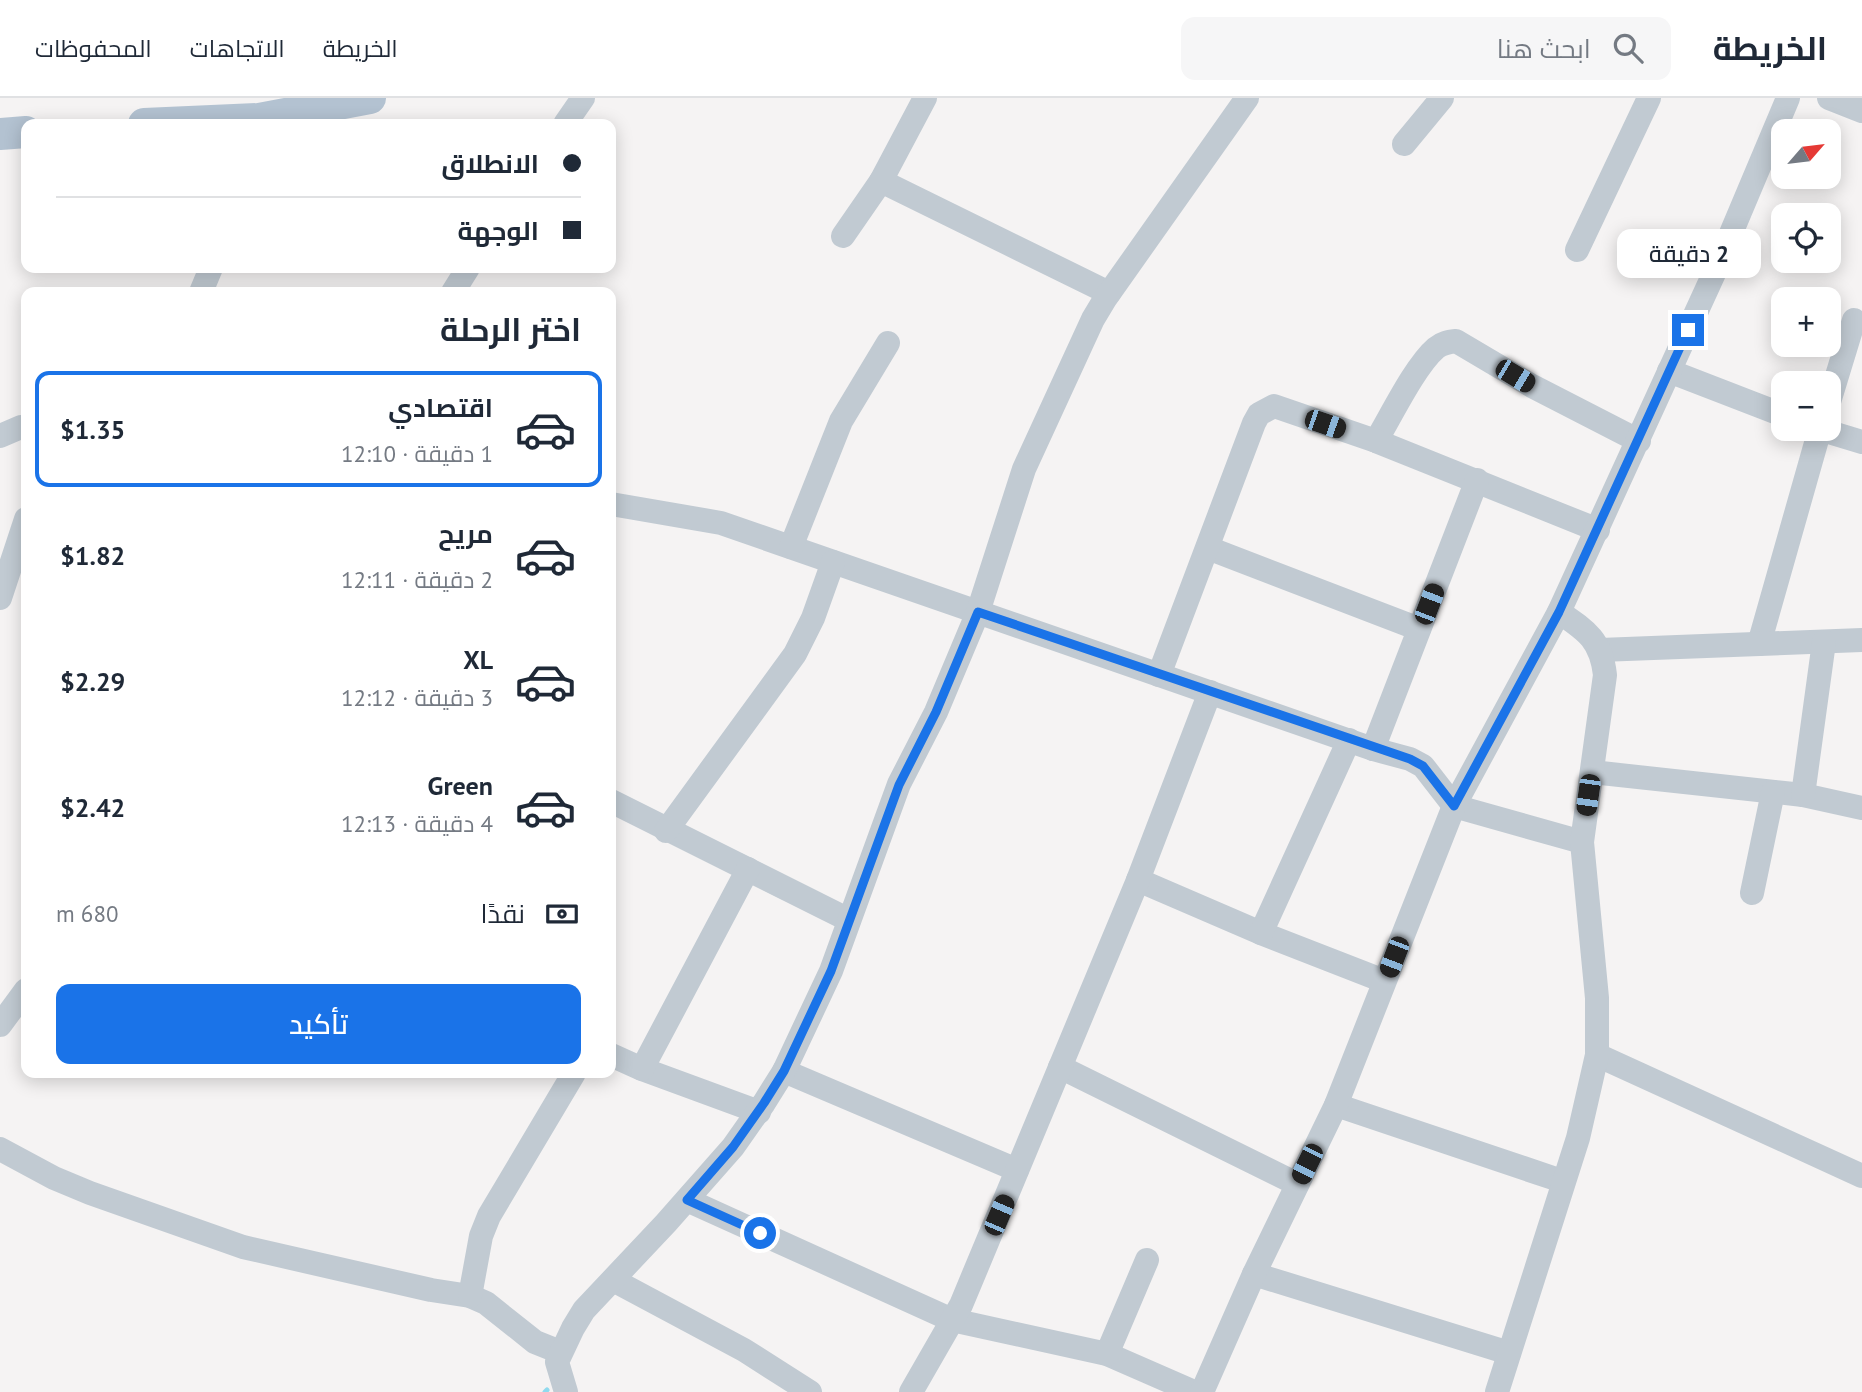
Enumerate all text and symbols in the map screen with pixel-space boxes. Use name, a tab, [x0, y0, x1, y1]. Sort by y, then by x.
search box	[1181, 17, 1671, 80]
text: الخريطة	[1713, 26, 1827, 69]
icon: search	[1609, 29, 1647, 67]
text: ابحث هنا	[1497, 32, 1591, 65]
text: المحفوظات	[35, 33, 152, 64]
text: الاتجاهات	[190, 33, 285, 64]
text: الخريطة	[323, 33, 398, 64]
north arrow	[1771, 119, 1841, 189]
map controls	[1771, 119, 1841, 441]
text: الانطلاق	[441, 147, 539, 180]
button: locate	[1771, 203, 1841, 273]
text: الوجهة	[458, 214, 539, 247]
callout: 2 دقيقة	[1616, 229, 1760, 278]
text: 2 دقيقة	[1649, 239, 1729, 268]
button: +	[1771, 287, 1841, 357]
text: اختر الرحلة	[440, 308, 581, 350]
route end	[1672, 314, 1704, 346]
car	[1492, 356, 1539, 396]
button: −	[1771, 371, 1841, 441]
text: اقتصادي	[388, 391, 493, 424]
icon: car	[514, 398, 577, 461]
car	[1302, 407, 1349, 441]
text: $1.35	[60, 413, 125, 446]
text: 1 دقيقة · 12:10	[341, 439, 493, 468]
text: مريح	[438, 517, 493, 550]
icon: car	[514, 524, 577, 587]
text: $1.82	[60, 539, 125, 572]
text: 2 دقيقة · 12:11	[341, 565, 493, 594]
car	[1412, 581, 1447, 627]
text: XL	[463, 643, 493, 676]
icon: car	[514, 650, 577, 713]
text: $2.29	[60, 665, 125, 698]
text: 3 دقيقة · 12:12	[341, 683, 493, 712]
text: Green	[428, 769, 493, 802]
car	[1575, 773, 1602, 817]
icon: car	[514, 776, 577, 839]
text: $2.42	[60, 791, 125, 824]
text: 4 دقيقة · 12:13	[341, 809, 493, 838]
icon: cash	[543, 895, 581, 933]
text: نقدًا	[481, 897, 525, 930]
text: 680 m	[56, 899, 118, 928]
car	[1377, 934, 1412, 980]
button: تأكيد	[56, 984, 581, 1064]
car	[1289, 1141, 1326, 1187]
car	[982, 1192, 1017, 1238]
route start	[744, 1217, 776, 1249]

